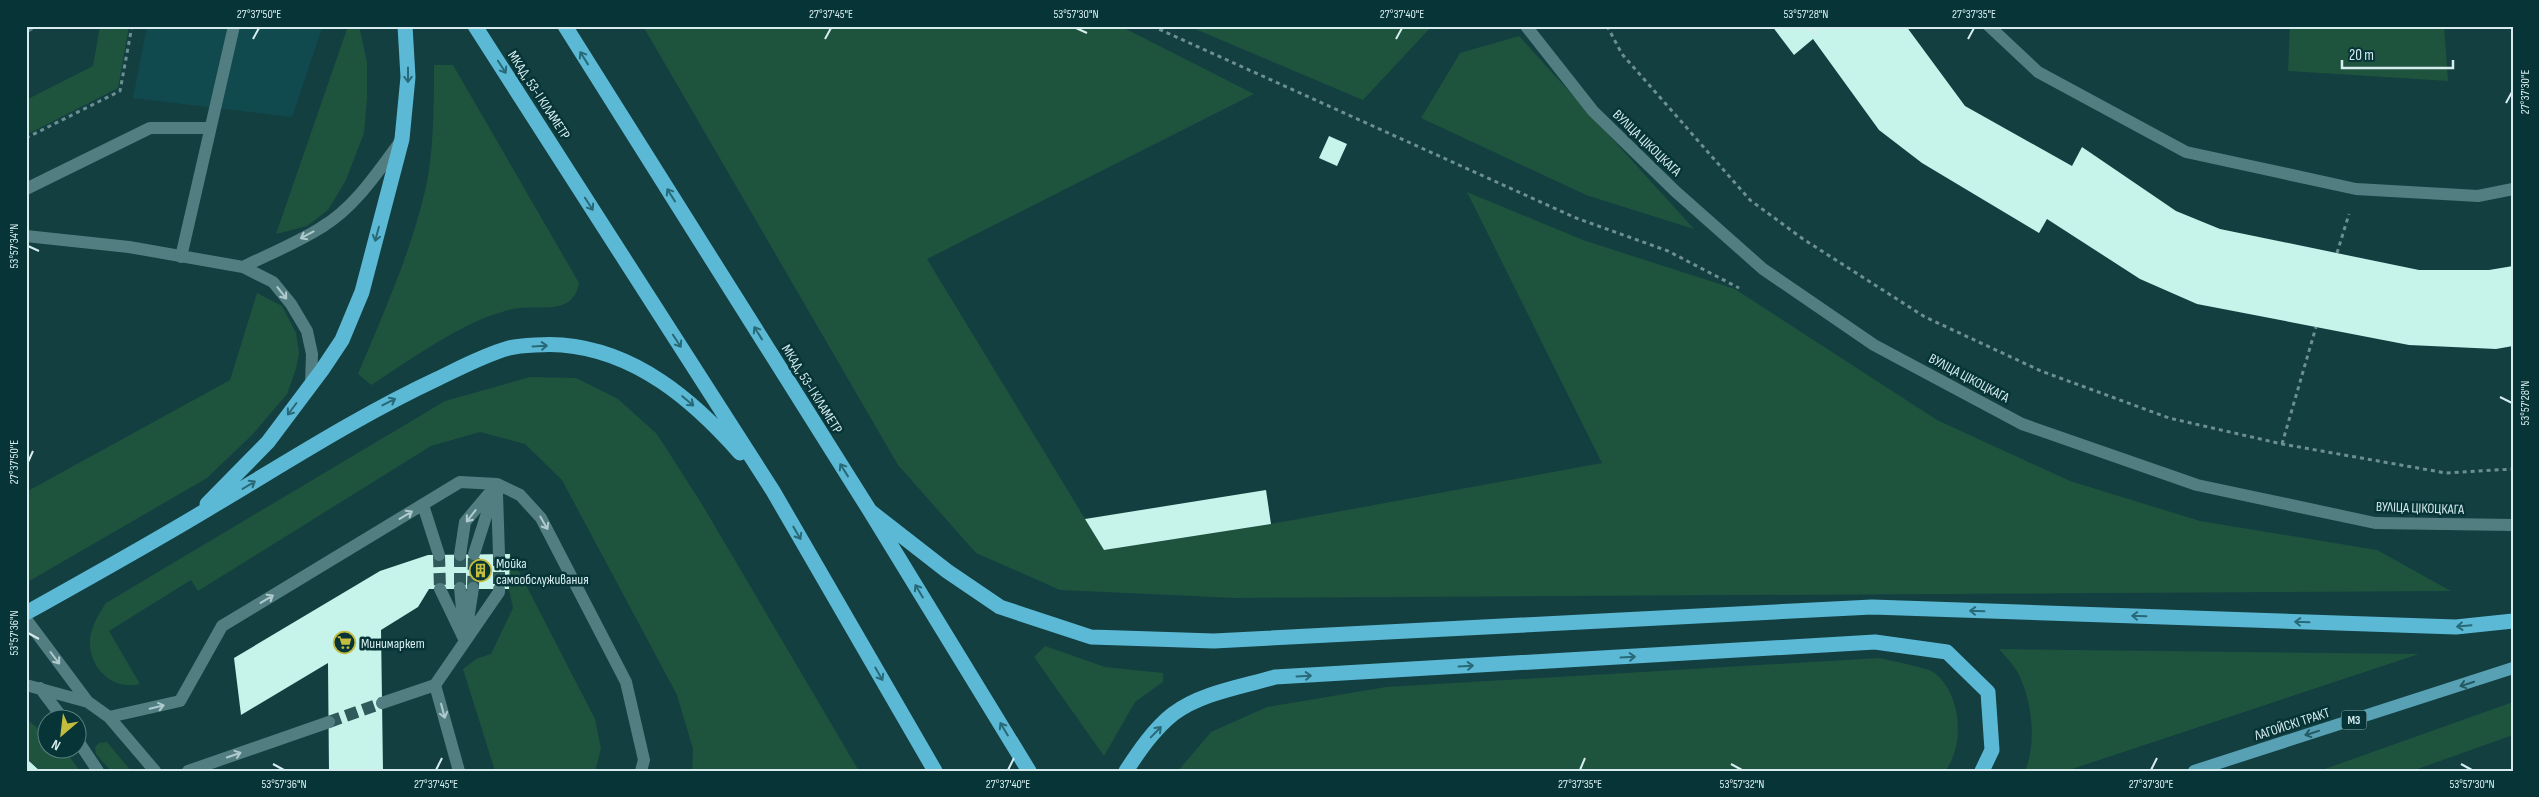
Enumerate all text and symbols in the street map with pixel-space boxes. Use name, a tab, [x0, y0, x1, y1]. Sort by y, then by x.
text: 27°37'50"E	[237, 7, 281, 22]
text: 27°37'45"E	[809, 7, 853, 22]
text: 53°57'30"N	[1053, 7, 1099, 22]
text: 27°37'40"E	[1380, 7, 1424, 22]
text: 53°57'28"N	[1784, 7, 1828, 22]
text: 27°37'35"E	[1952, 7, 1996, 22]
scale bar	[2342, 38, 2453, 70]
text: 20 m	[2349, 46, 2374, 65]
street label: МКАД, 53-І КІЛАМЕТР	[504, 48, 574, 142]
one-way arrow	[579, 51, 589, 65]
one-way arrow	[497, 60, 507, 74]
one-way arrow	[403, 66, 413, 83]
text: 27°37'30"E	[2518, 70, 2533, 114]
street label: ВУЛІЦА ЦІКОЦКАГА	[1609, 106, 1685, 181]
one-way arrow	[666, 188, 676, 202]
one-way arrow	[584, 197, 595, 211]
text: 53°57'34"N	[7, 224, 22, 268]
one-way arrow	[372, 225, 382, 241]
one-way arrow	[300, 231, 315, 240]
one-way arrow	[277, 287, 288, 300]
one-way arrow	[752, 326, 762, 340]
one-way arrow	[672, 334, 682, 348]
street label: МКАД, 53-І КІЛАМЕТР	[778, 341, 846, 437]
one-way arrow	[532, 342, 548, 351]
street label: ВУЛІЦА ЦІКОЦКАГА	[1926, 350, 2013, 407]
text: 53°57'28"N	[2518, 381, 2533, 425]
one-way arrow	[682, 395, 695, 407]
one-way arrow	[381, 397, 396, 406]
one-way arrow	[287, 402, 298, 415]
text: 27°37'50"E	[7, 440, 22, 484]
one-way arrow	[839, 463, 850, 477]
one-way arrow	[242, 479, 256, 489]
street label: ВУЛІЦА ЦІКОЦКАГА	[2375, 498, 2466, 518]
one-way arrow	[398, 509, 412, 519]
one-way arrow	[465, 509, 476, 522]
one-way arrow	[539, 516, 549, 530]
one-way arrow	[793, 525, 803, 540]
place label: Мойка самообслуживания	[496, 555, 589, 588]
building icon: Мойка самообслуживания	[468, 559, 492, 583]
one-way arrow	[914, 584, 924, 598]
one-way arrow	[259, 594, 273, 604]
one-way arrow	[1969, 606, 1985, 615]
text: 53°57'36"N	[7, 610, 22, 656]
one-way arrow	[2132, 611, 2148, 621]
one-way arrow	[2294, 617, 2310, 626]
one-way arrow	[2457, 621, 2473, 631]
supermarket icon: Минимаркет	[333, 631, 357, 655]
place label: Минимаркет	[361, 635, 425, 652]
one-way arrow	[50, 651, 61, 664]
one-way arrow	[1620, 652, 1636, 661]
one-way arrow	[1457, 662, 1473, 671]
one-way arrow	[874, 666, 884, 680]
one-way arrow	[1295, 671, 1311, 680]
one-way arrow	[2459, 680, 2475, 690]
one-way arrow	[148, 702, 164, 711]
one-way arrow	[438, 703, 448, 719]
street label: ЛАГОЙСКІ ТРАКТ	[2251, 704, 2332, 744]
north arrow	[38, 710, 88, 760]
road number: М3	[2342, 710, 2366, 730]
one-way arrow	[998, 723, 1008, 737]
one-way arrow	[1150, 726, 1162, 739]
one-way arrow	[2304, 729, 2320, 739]
text: N	[49, 736, 63, 754]
one-way arrow	[226, 750, 242, 759]
text: 53°57'36"N	[261, 777, 307, 792]
text: 27°37'45"E	[414, 777, 458, 792]
text: 27°37'40"E	[986, 777, 1030, 792]
text: 27°37'35"E	[1558, 777, 1602, 792]
text: 53°57'32"N	[1720, 777, 1764, 792]
text: 27°37'30"E	[2129, 777, 2173, 792]
text: 53°57'30"N	[2449, 777, 2495, 792]

